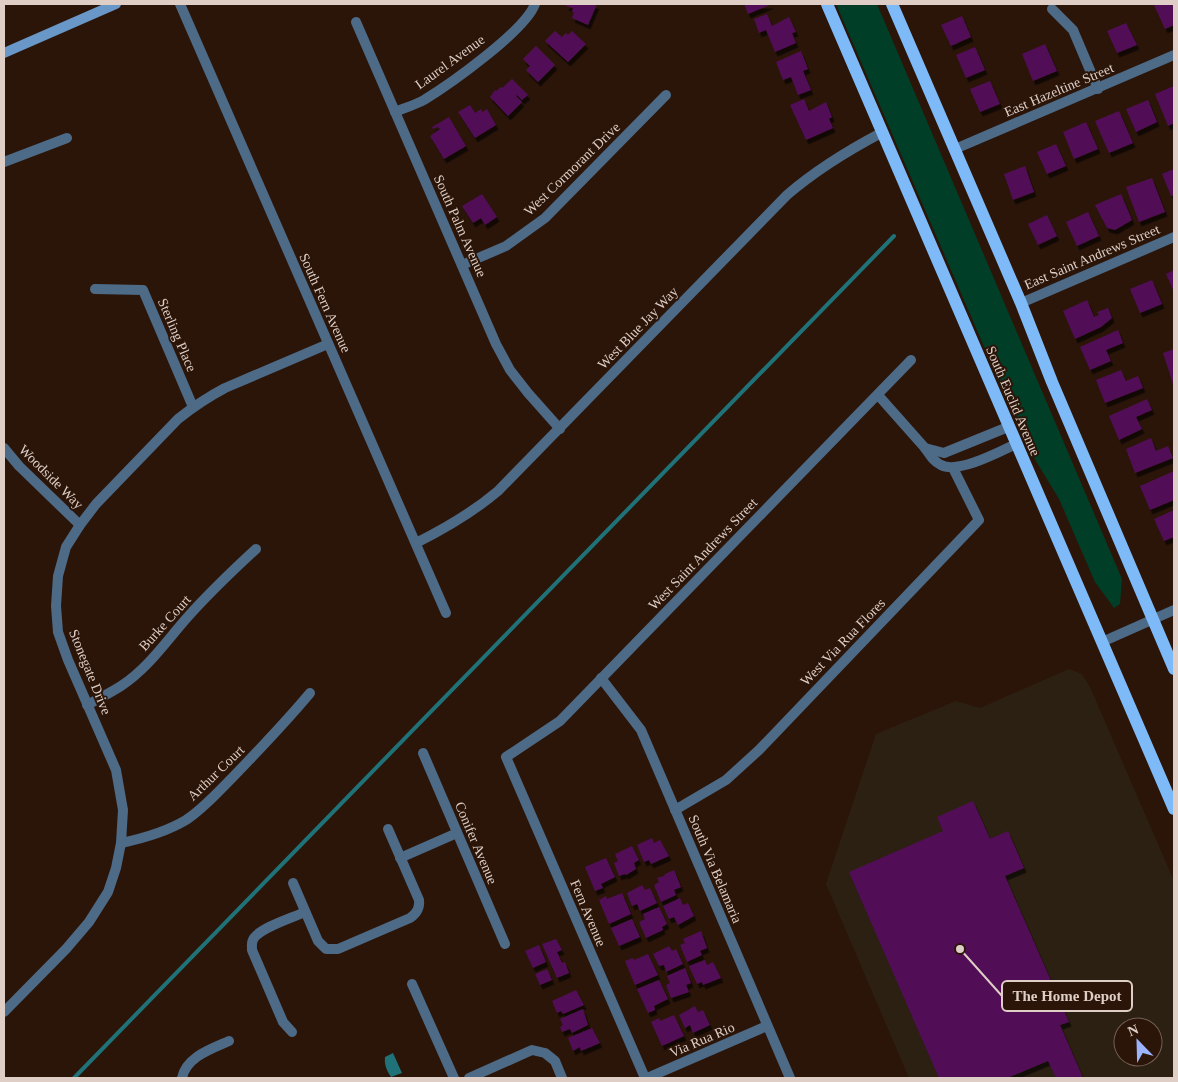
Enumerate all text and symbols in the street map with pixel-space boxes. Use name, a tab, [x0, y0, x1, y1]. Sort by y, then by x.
street label: Laurel Avenue	[413, 32, 487, 92]
street label: East Hazeltine Street	[1002, 60, 1116, 120]
street label: West Cormorant Drive	[521, 119, 623, 219]
street label: South Palm Avenue	[431, 173, 489, 279]
street label: East Saint Andrews Street	[1022, 222, 1162, 292]
street label: South Fern Avenue	[296, 251, 354, 355]
street label: West Blue Jay Way	[595, 284, 681, 372]
street label: Sterling Place	[155, 296, 199, 374]
street label: South Euclid Avenue	[983, 344, 1043, 458]
street label: Woodside Way	[16, 442, 86, 512]
street label: West Saint Andrews Street	[646, 495, 760, 613]
street label: Burke Court	[136, 592, 194, 654]
street label: West Via Rua Flores	[798, 595, 888, 689]
street label: Stonegate Drive	[66, 627, 114, 717]
street label: Arthur Court	[185, 742, 247, 804]
street label: Conifer Avenue	[452, 800, 500, 886]
street label: South Via Belamaria	[685, 813, 745, 926]
street label: Fern Avenue	[567, 877, 609, 949]
callout: The Home Depot	[1002, 981, 1132, 1011]
text: The Home Depot	[1012, 988, 1122, 1004]
north arrow	[1113, 1017, 1163, 1067]
street label: Via Rua Rio	[667, 1020, 737, 1060]
text: N	[1126, 1022, 1141, 1039]

